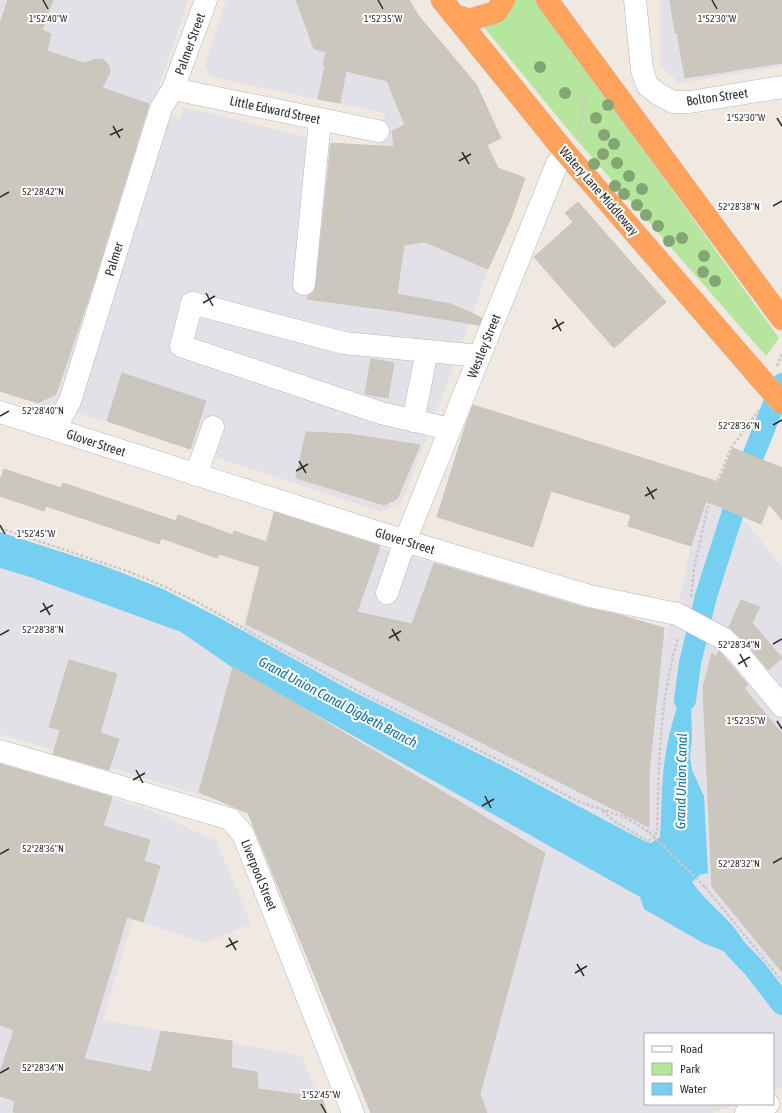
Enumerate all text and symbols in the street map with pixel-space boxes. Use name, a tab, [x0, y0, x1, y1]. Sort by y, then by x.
street label: Palmer Street	[172, 11, 208, 77]
text: 1°52'40"W	[29, 13, 68, 24]
text: 1°52'35"W	[364, 13, 403, 24]
text: 1°52'30"W	[698, 13, 737, 24]
street label: Bolton Street	[685, 85, 749, 109]
street label: Little Edward Street	[228, 93, 322, 127]
text: 1°52'30"W	[727, 112, 766, 123]
street label: Watery Lane Middleway	[556, 144, 642, 239]
text: 52°28'42"N	[22, 186, 64, 197]
text: 52°28'38"N	[718, 201, 760, 212]
street label: Palmer	[102, 240, 126, 278]
street label: Westley Street	[464, 311, 504, 380]
text: 52°28'40"N	[22, 405, 64, 416]
text: 52°28'36"N	[718, 420, 760, 431]
street label: Glover Street	[64, 426, 128, 460]
street label: Glover Street	[373, 525, 437, 557]
text: 1°52'45"W	[17, 528, 56, 539]
text: 52°28'38"N	[22, 624, 64, 635]
text: 52°28'34"N	[718, 639, 760, 650]
water label: Grand Union Canal Digbeth Branch	[256, 653, 420, 751]
text: 1°52'35"W	[727, 715, 766, 726]
water label: Grand Union Canal	[672, 732, 690, 829]
street label: Liverpool Street	[238, 837, 280, 913]
text: 52°28'36"N	[22, 843, 64, 854]
text: 52°28'32"N	[718, 858, 760, 869]
legend	[644, 1033, 774, 1105]
text: Road	[680, 1042, 703, 1056]
text: 52°28'34"N	[22, 1062, 64, 1073]
text: Park	[680, 1062, 701, 1076]
text: Water	[680, 1082, 707, 1096]
text: 1°52'45"W	[302, 1089, 341, 1100]

